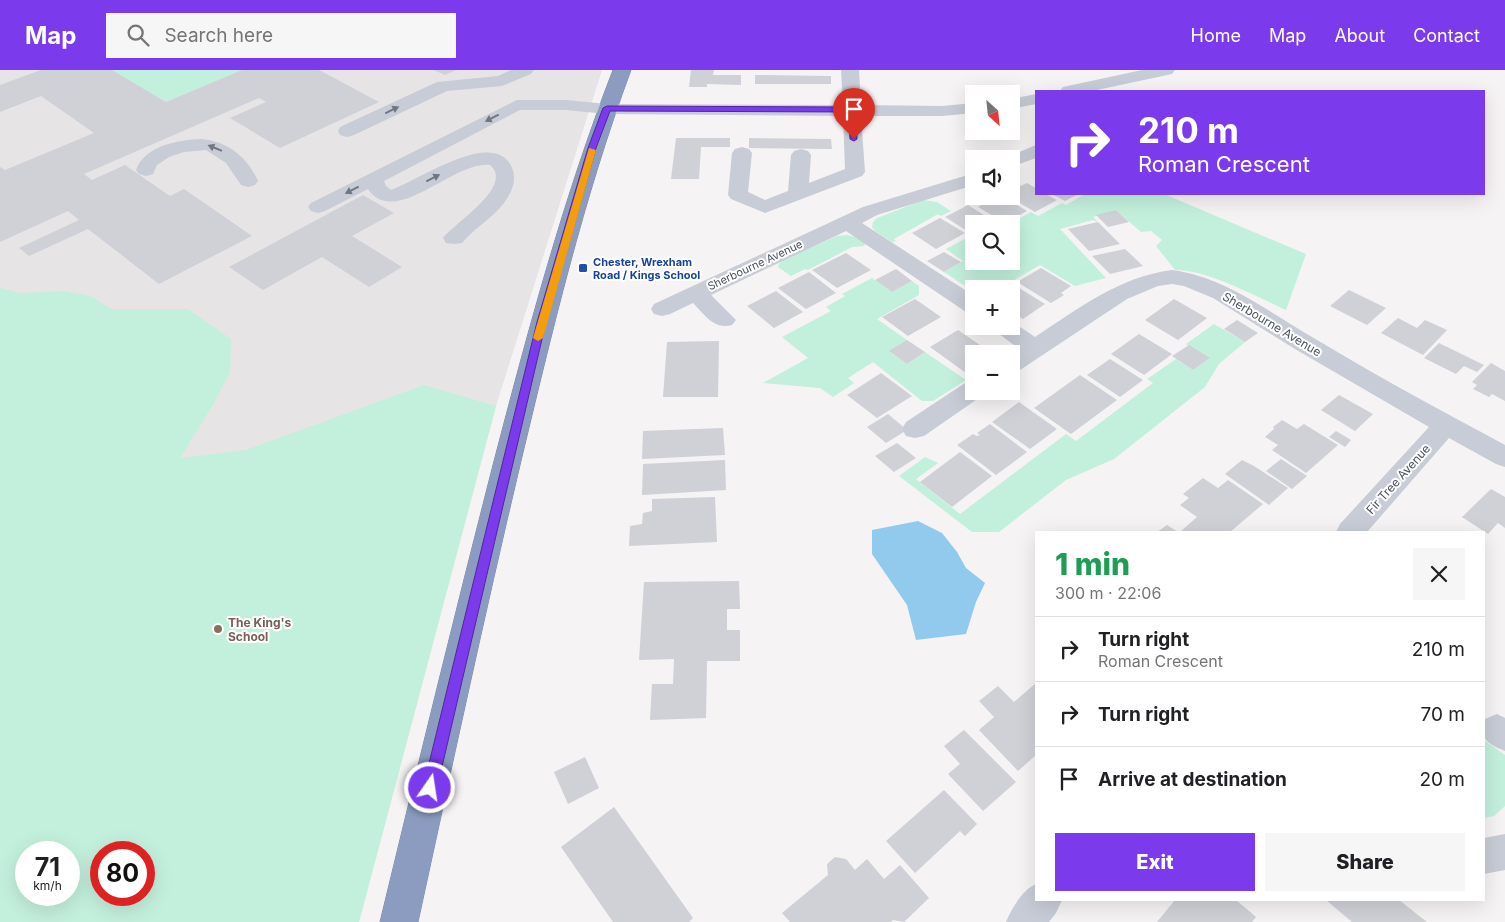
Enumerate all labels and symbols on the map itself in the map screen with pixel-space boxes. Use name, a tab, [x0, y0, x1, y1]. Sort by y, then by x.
north arrow	[965, 85, 1020, 140]
pin	[833, 88, 875, 139]
one-way arrow	[384, 106, 399, 115]
one-way arrow	[484, 114, 499, 122]
one-way arrow	[207, 144, 222, 152]
one-way arrow	[426, 174, 441, 183]
one-way arrow	[345, 186, 359, 194]
street label: Sherbourne Avenue	[705, 237, 805, 293]
place label: Chester, Wrexham Road / Kings School	[593, 255, 700, 282]
marker: Chester, Wrexham Road / Kings School	[577, 262, 589, 274]
street label: Sherbourne Avenue	[1220, 289, 1324, 359]
street label: Fir Tree Avenue	[1363, 441, 1433, 517]
place label: The King's School	[228, 615, 291, 644]
marker: The King's School	[212, 623, 224, 635]
position arrow	[403, 761, 455, 813]
speed limit sign: 80	[90, 841, 155, 906]

